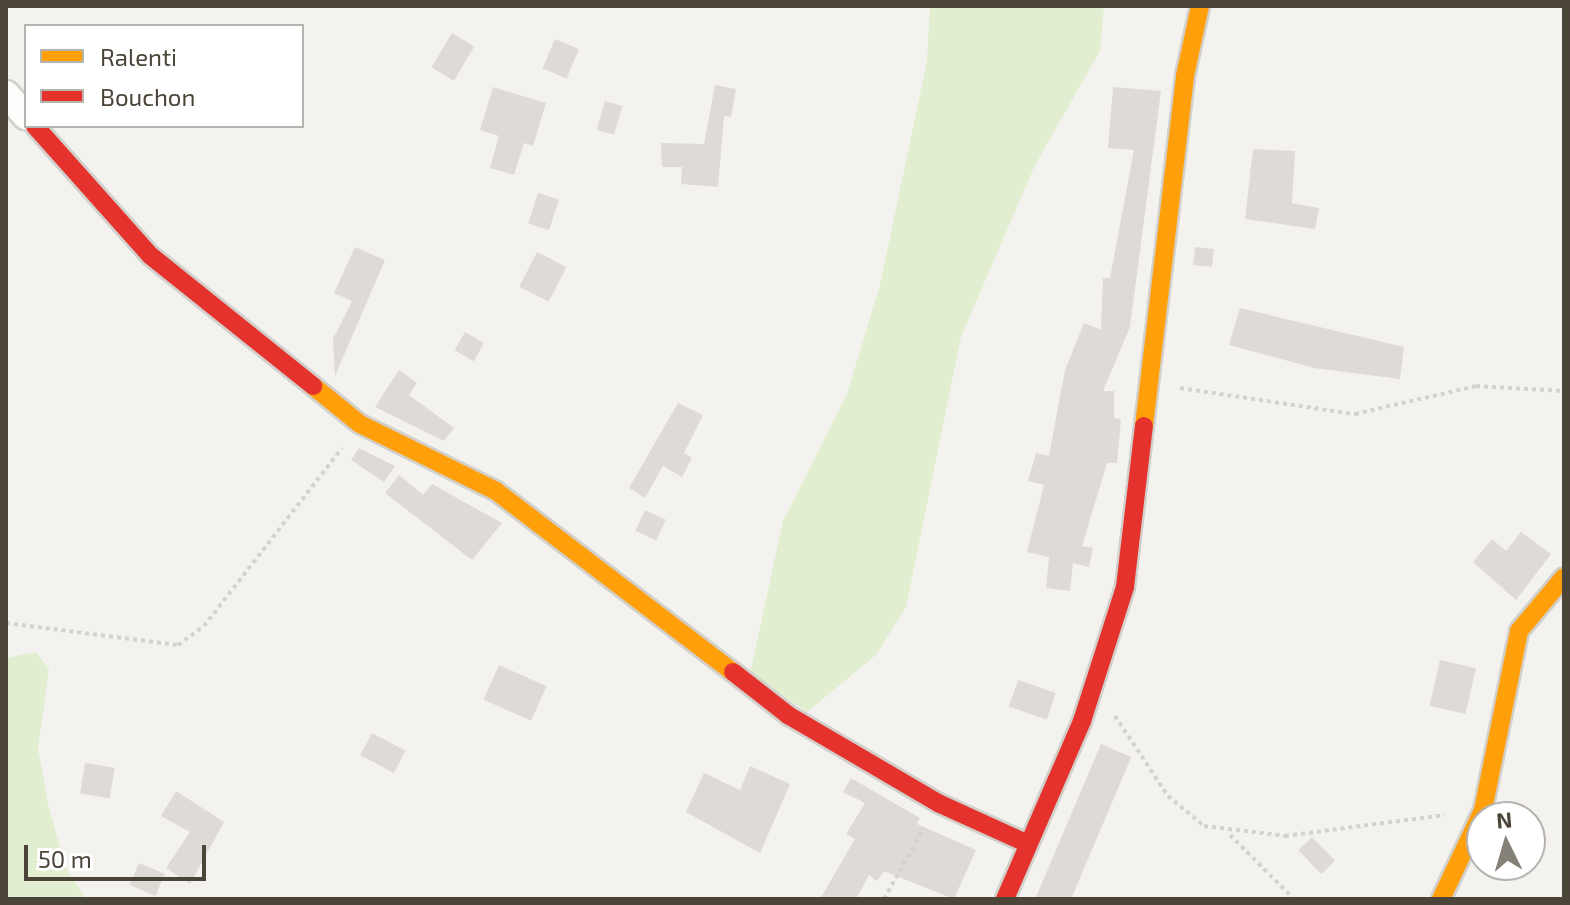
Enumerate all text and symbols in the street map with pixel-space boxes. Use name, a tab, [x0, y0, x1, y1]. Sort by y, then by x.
legend	[24, 24, 304, 128]
text: Ralenti	[100, 42, 177, 71]
text: Bouchon	[100, 82, 195, 111]
north arrow	[1466, 801, 1546, 881]
text: N	[1495, 805, 1513, 833]
scale bar	[28, 829, 210, 879]
text: 50 m	[38, 844, 92, 873]

